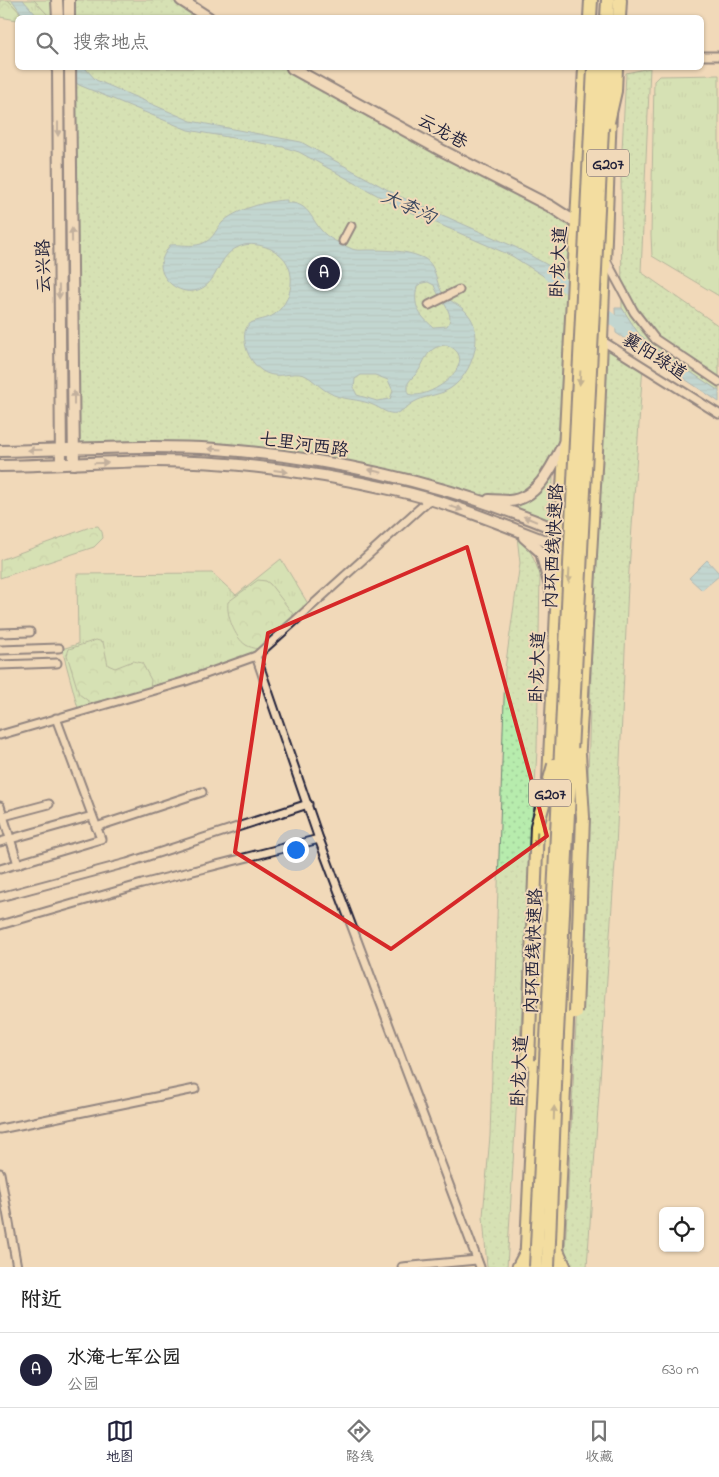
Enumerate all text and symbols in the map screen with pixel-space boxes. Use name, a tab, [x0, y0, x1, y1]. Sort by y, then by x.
search box	[15, 15, 704, 70]
icon: search	[33, 29, 61, 57]
text: 搜索地点	[73, 30, 149, 57]
street label: 云龙巷	[412, 108, 472, 157]
one-way arrow	[55, 121, 63, 137]
road number: G207	[587, 150, 629, 177]
water label: 大李沟	[376, 184, 441, 233]
street label: 卧龙大道	[545, 225, 575, 299]
one-way arrow	[68, 227, 76, 243]
street label: 云兴路	[32, 239, 58, 293]
pin: A	[308, 254, 340, 292]
one-way arrow	[56, 284, 64, 300]
street label: 襄阳绿道	[617, 328, 691, 388]
one-way arrow	[575, 371, 583, 387]
one-way arrow	[69, 389, 77, 405]
street label: 七里河西路	[257, 427, 350, 465]
one-way arrow	[206, 445, 222, 453]
one-way arrow	[26, 446, 42, 454]
one-way arrow	[93, 459, 109, 467]
one-way arrow	[273, 467, 289, 475]
one-way arrow	[368, 467, 383, 475]
street label: 内环西线快速路	[539, 483, 571, 610]
one-way arrow	[449, 505, 464, 513]
one-way arrow	[523, 515, 538, 523]
one-way arrow	[565, 568, 573, 584]
street label: 卧龙大道	[525, 631, 553, 704]
road number: G207	[529, 780, 571, 806]
one-way arrow	[532, 831, 540, 847]
your location	[283, 837, 309, 863]
street label: 内环西线快速路	[520, 888, 550, 1014]
street label: 卧龙大道	[506, 1034, 536, 1108]
one-way arrow	[550, 1105, 558, 1121]
map controls	[659, 1207, 704, 1252]
button: locate	[659, 1207, 704, 1252]
text: 附近	[20, 1286, 62, 1316]
text: 水淹七军公园	[67, 1345, 181, 1372]
text: A	[31, 1358, 41, 1382]
text: 630 m	[662, 1358, 699, 1382]
text: 公园	[67, 1373, 99, 1397]
tab: 地图	[106, 1417, 134, 1468]
tab: 路线	[345, 1417, 373, 1468]
tab: 收藏	[585, 1417, 613, 1468]

